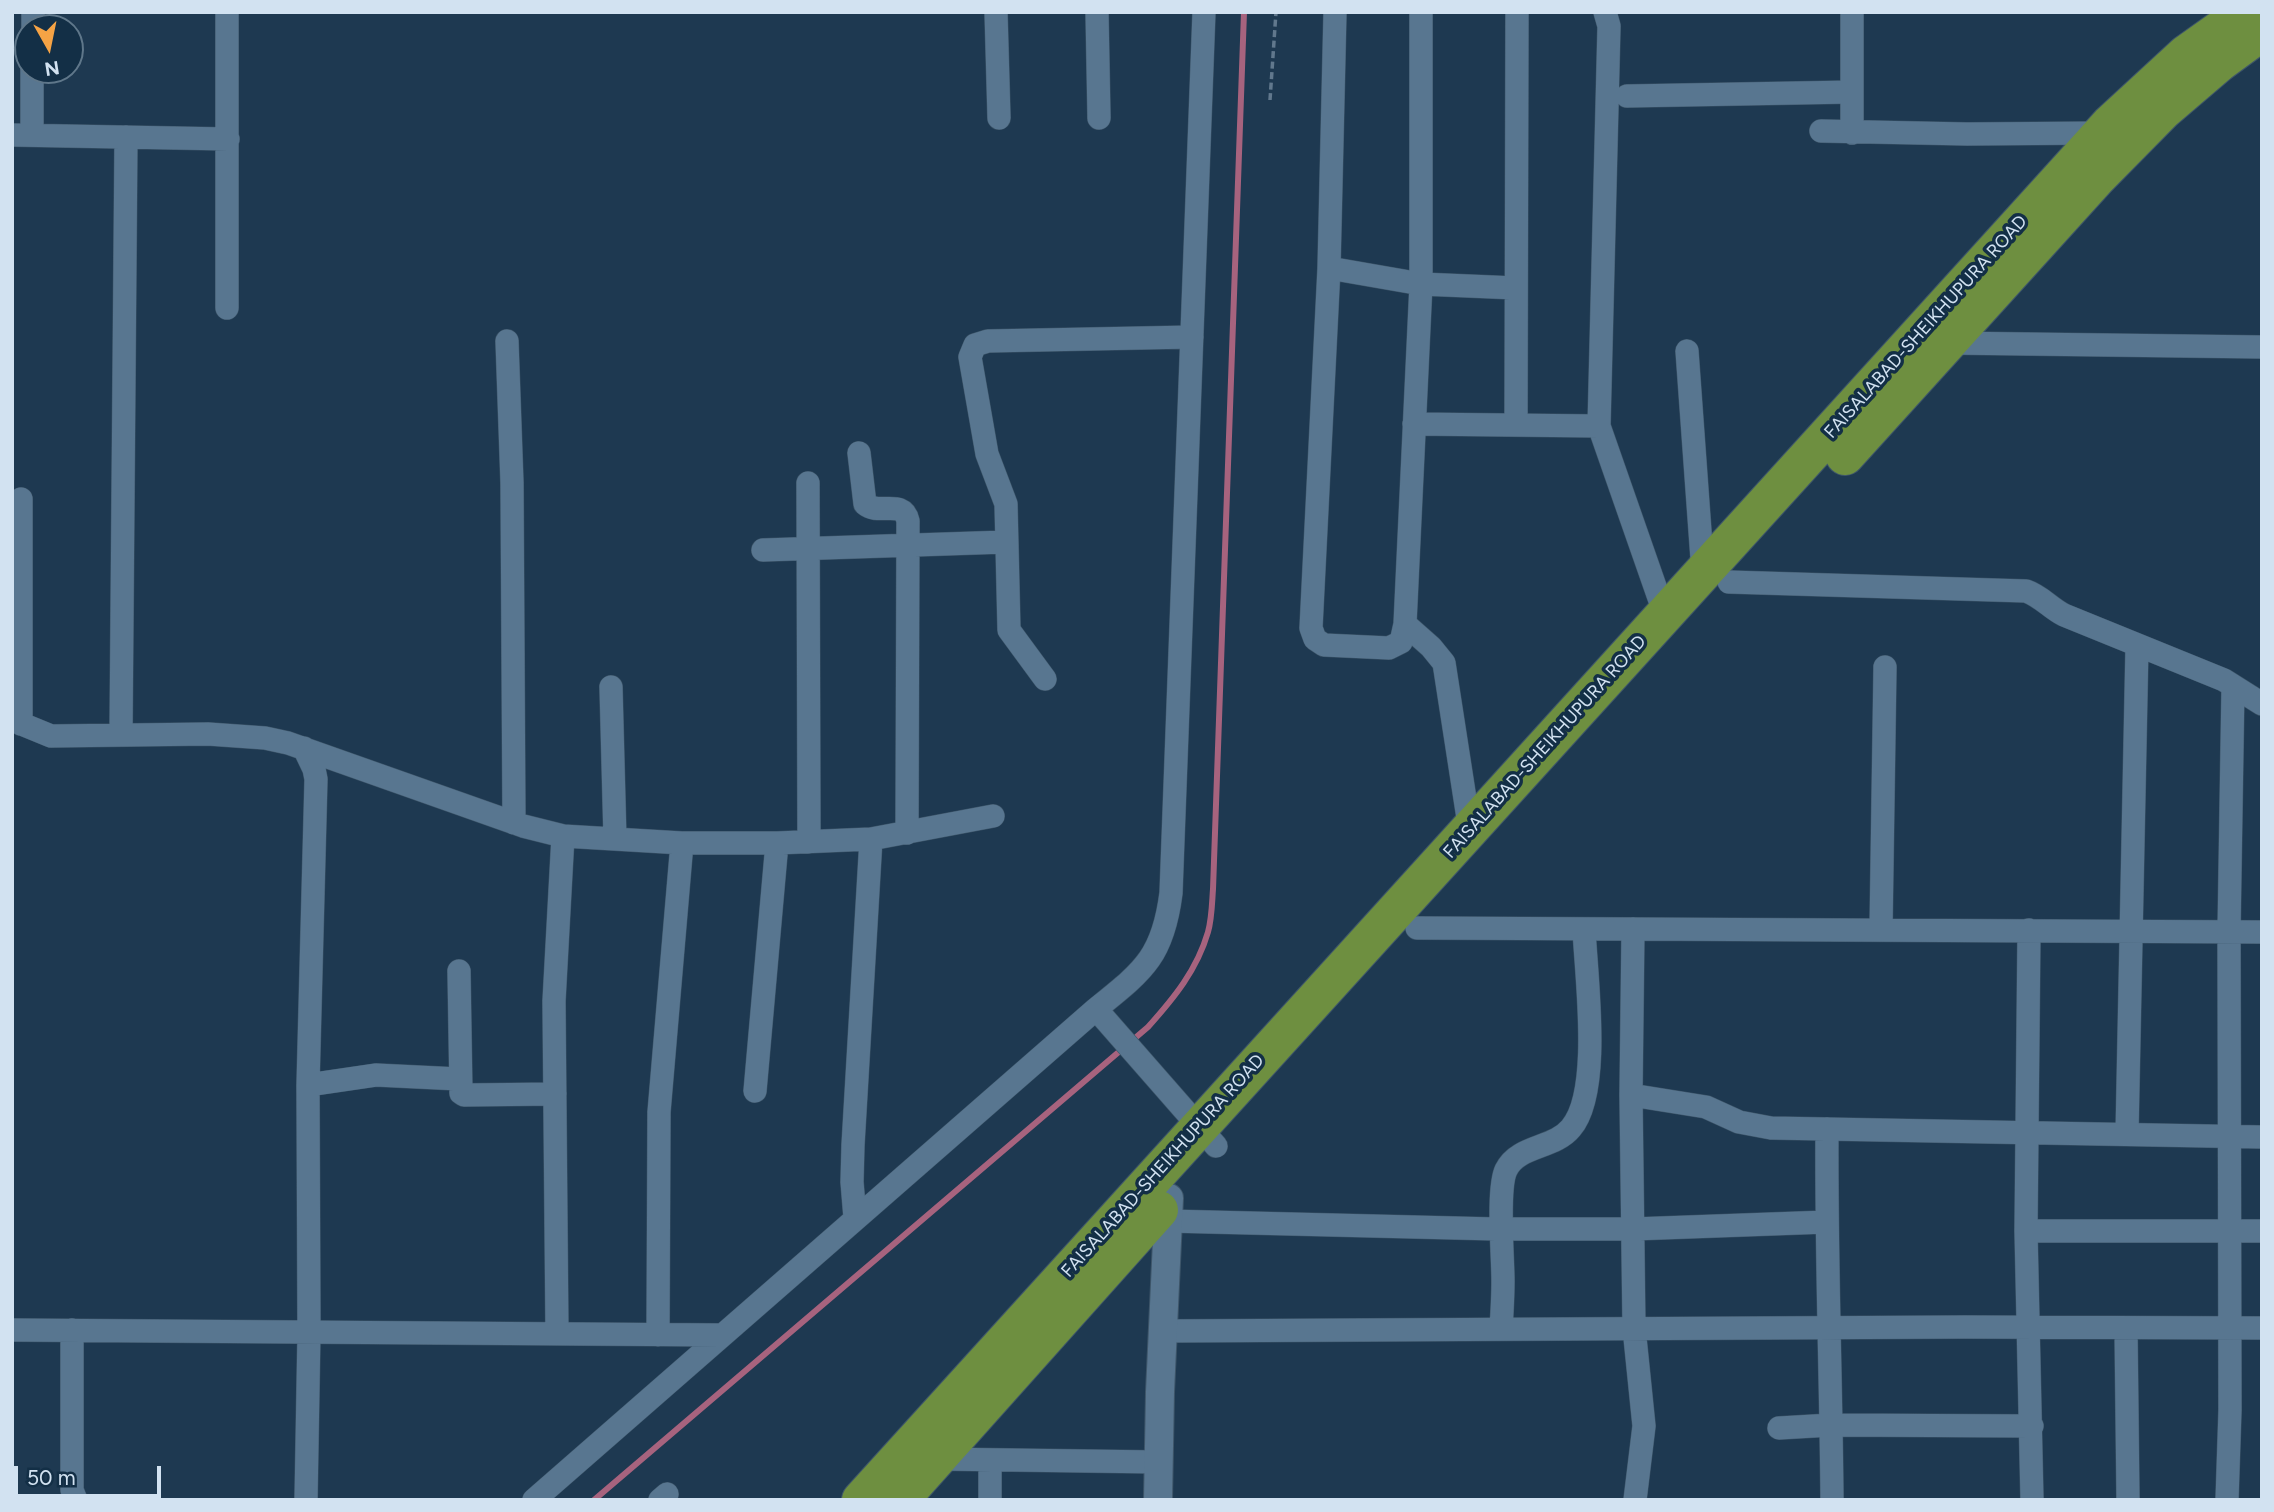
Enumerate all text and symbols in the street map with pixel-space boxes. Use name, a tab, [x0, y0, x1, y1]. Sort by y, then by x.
north arrow	[14, 14, 84, 84]
text: N	[43, 56, 61, 81]
street label: FAISALABAD-SHEIKHUPURA ROAD	[1820, 211, 2032, 443]
street label: FAISALABAD-SHEIKHUPURA ROAD	[1439, 631, 1651, 863]
street label: FAISALABAD-SHEIKHUPURA ROAD	[1057, 1050, 1269, 1282]
scale bar	[18, 1452, 164, 1496]
text: 50 m	[27, 1465, 76, 1490]

